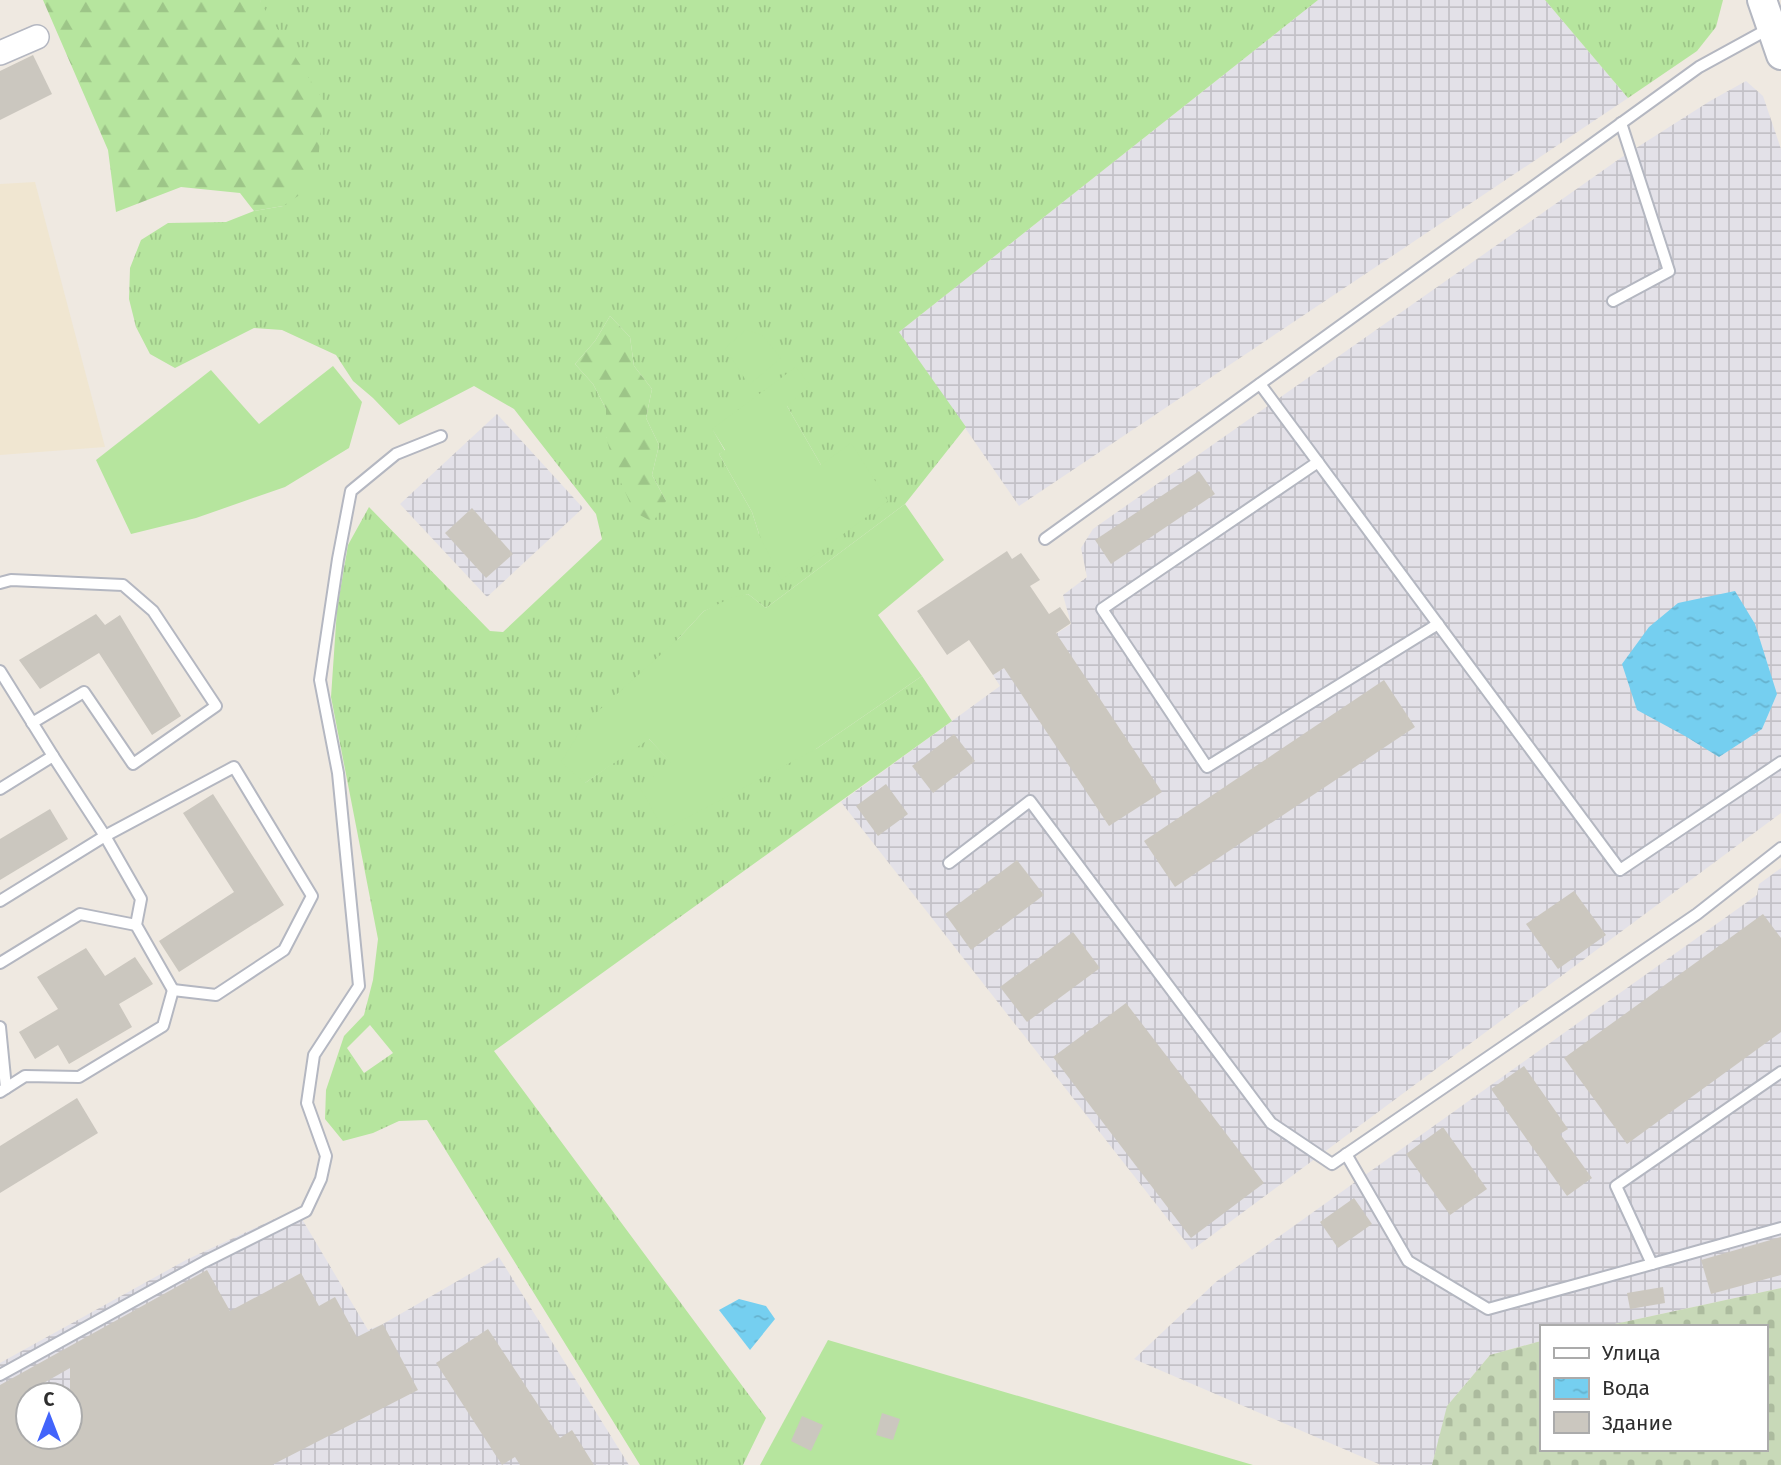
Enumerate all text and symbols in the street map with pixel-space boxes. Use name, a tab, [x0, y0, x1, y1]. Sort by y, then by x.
legend	[1540, 1325, 1767, 1451]
text: Улица	[1602, 1340, 1661, 1366]
text: Вода	[1602, 1375, 1650, 1401]
north arrow	[14, 1381, 84, 1451]
text: С	[44, 1388, 55, 1411]
text: Здание	[1602, 1410, 1673, 1436]

